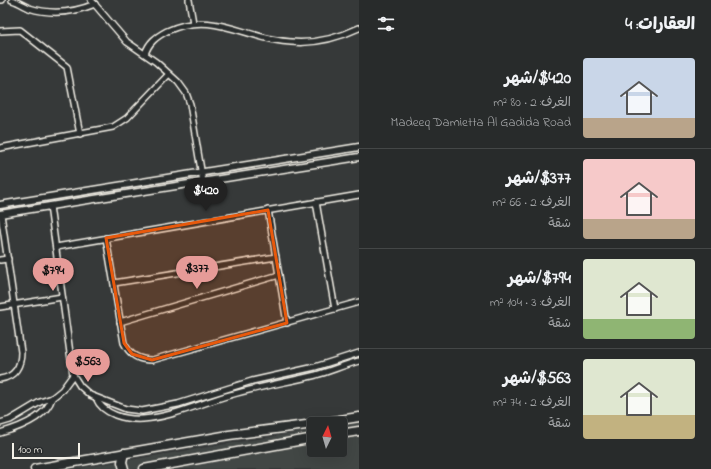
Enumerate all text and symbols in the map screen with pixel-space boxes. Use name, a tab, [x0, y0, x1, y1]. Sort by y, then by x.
text: العقارات: 4	[625, 12, 695, 37]
icon: filters	[375, 13, 397, 35]
text: $420/شهر	[504, 66, 571, 91]
icon: home	[615, 74, 663, 122]
text: الغرف: 2 · 80 m²	[493, 93, 571, 112]
text: Madeeq Damietta Al Gadida Road	[391, 113, 571, 132]
text: $377/شهر	[506, 166, 571, 191]
icon: home	[615, 175, 663, 223]
pin: $420	[182, 178, 230, 212]
text: $420	[193, 181, 219, 200]
text: الغرف: 2 · 66 m²	[492, 193, 571, 212]
text: شقة	[548, 214, 571, 233]
pin: $377	[173, 256, 221, 290]
pin: $794	[29, 258, 77, 292]
text: $377	[185, 259, 209, 278]
text: $794	[42, 261, 64, 280]
text: $794/شهر	[508, 266, 571, 291]
icon: home	[615, 275, 663, 323]
text: الغرف: 3 · 104 m²	[490, 293, 571, 312]
text: شقة	[548, 314, 571, 333]
pin: $563	[64, 349, 112, 383]
text: $563	[75, 352, 101, 371]
text: $563/شهر	[503, 366, 571, 391]
icon: home	[615, 375, 663, 423]
text: الغرف: 2 · 74 m²	[493, 393, 571, 412]
text: شقة	[548, 414, 571, 433]
north arrow	[307, 417, 347, 457]
map controls	[307, 417, 347, 457]
scale bar	[12, 441, 80, 460]
text: 100 m	[18, 442, 42, 458]

